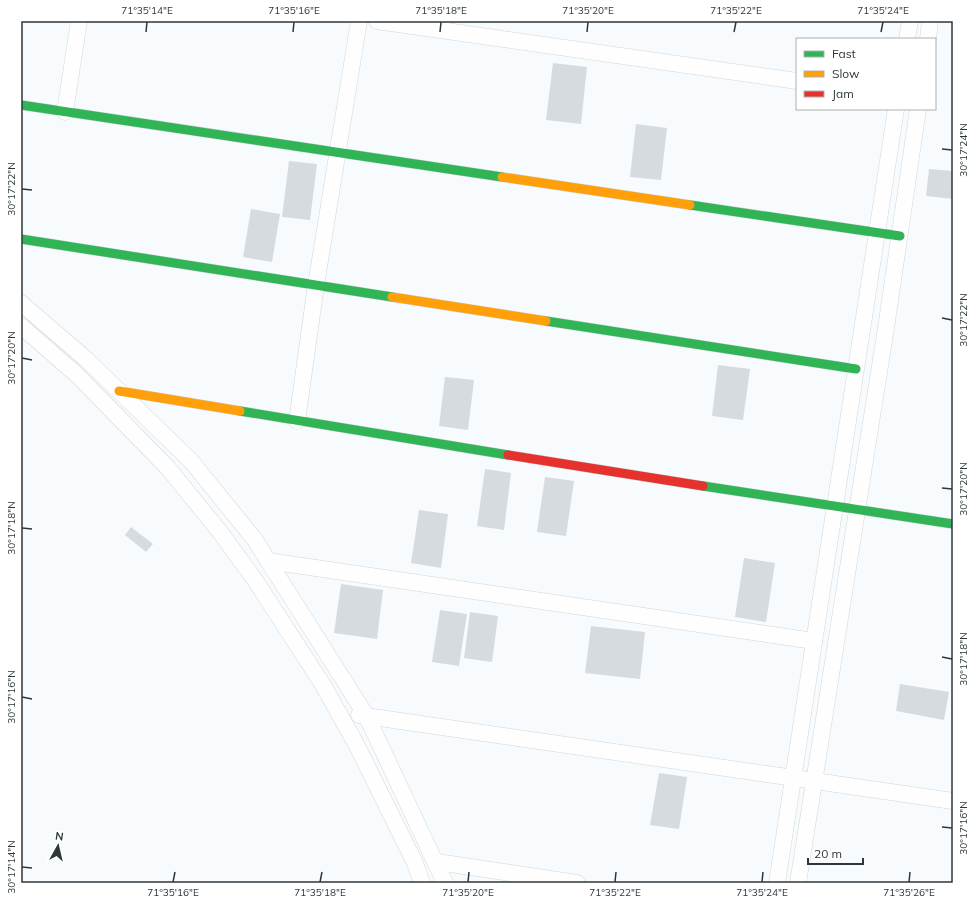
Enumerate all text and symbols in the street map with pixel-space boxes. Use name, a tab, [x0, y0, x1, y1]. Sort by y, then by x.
text: 71°35'14"E	[121, 4, 173, 17]
text: 71°35'16"E	[268, 4, 320, 17]
text: 71°35'18"E	[415, 4, 467, 17]
text: 71°35'20"E	[562, 4, 614, 17]
text: 71°35'22"E	[710, 4, 762, 17]
text: 71°35'24"E	[857, 4, 909, 17]
legend	[796, 38, 936, 110]
text: Fast	[832, 46, 856, 61]
text: Slow	[832, 66, 860, 81]
text: Jam	[832, 86, 854, 101]
text: 30°17'24"N	[957, 123, 970, 177]
text: 30°17'22"N	[5, 162, 18, 216]
text: 30°17'22"N	[957, 293, 970, 347]
text: 30°17'20"N	[5, 331, 18, 385]
text: 30°17'20"N	[957, 462, 970, 516]
text: 30°17'18"N	[5, 501, 18, 555]
text: 30°17'18"N	[957, 632, 970, 686]
text: 30°17'16"N	[5, 670, 18, 724]
text: 30°17'16"N	[957, 801, 970, 855]
north arrow	[38, 826, 78, 866]
text: N	[54, 829, 64, 844]
text: 30°17'14"N	[5, 840, 18, 894]
scale bar	[808, 840, 863, 866]
text: 20 m	[814, 846, 842, 861]
text: 71°35'16"E	[147, 886, 199, 899]
text: 71°35'18"E	[294, 886, 346, 899]
text: 71°35'20"E	[442, 886, 494, 899]
text: 71°35'22"E	[589, 886, 641, 899]
text: 71°35'24"E	[736, 886, 788, 899]
text: 71°35'26"E	[883, 886, 935, 899]

